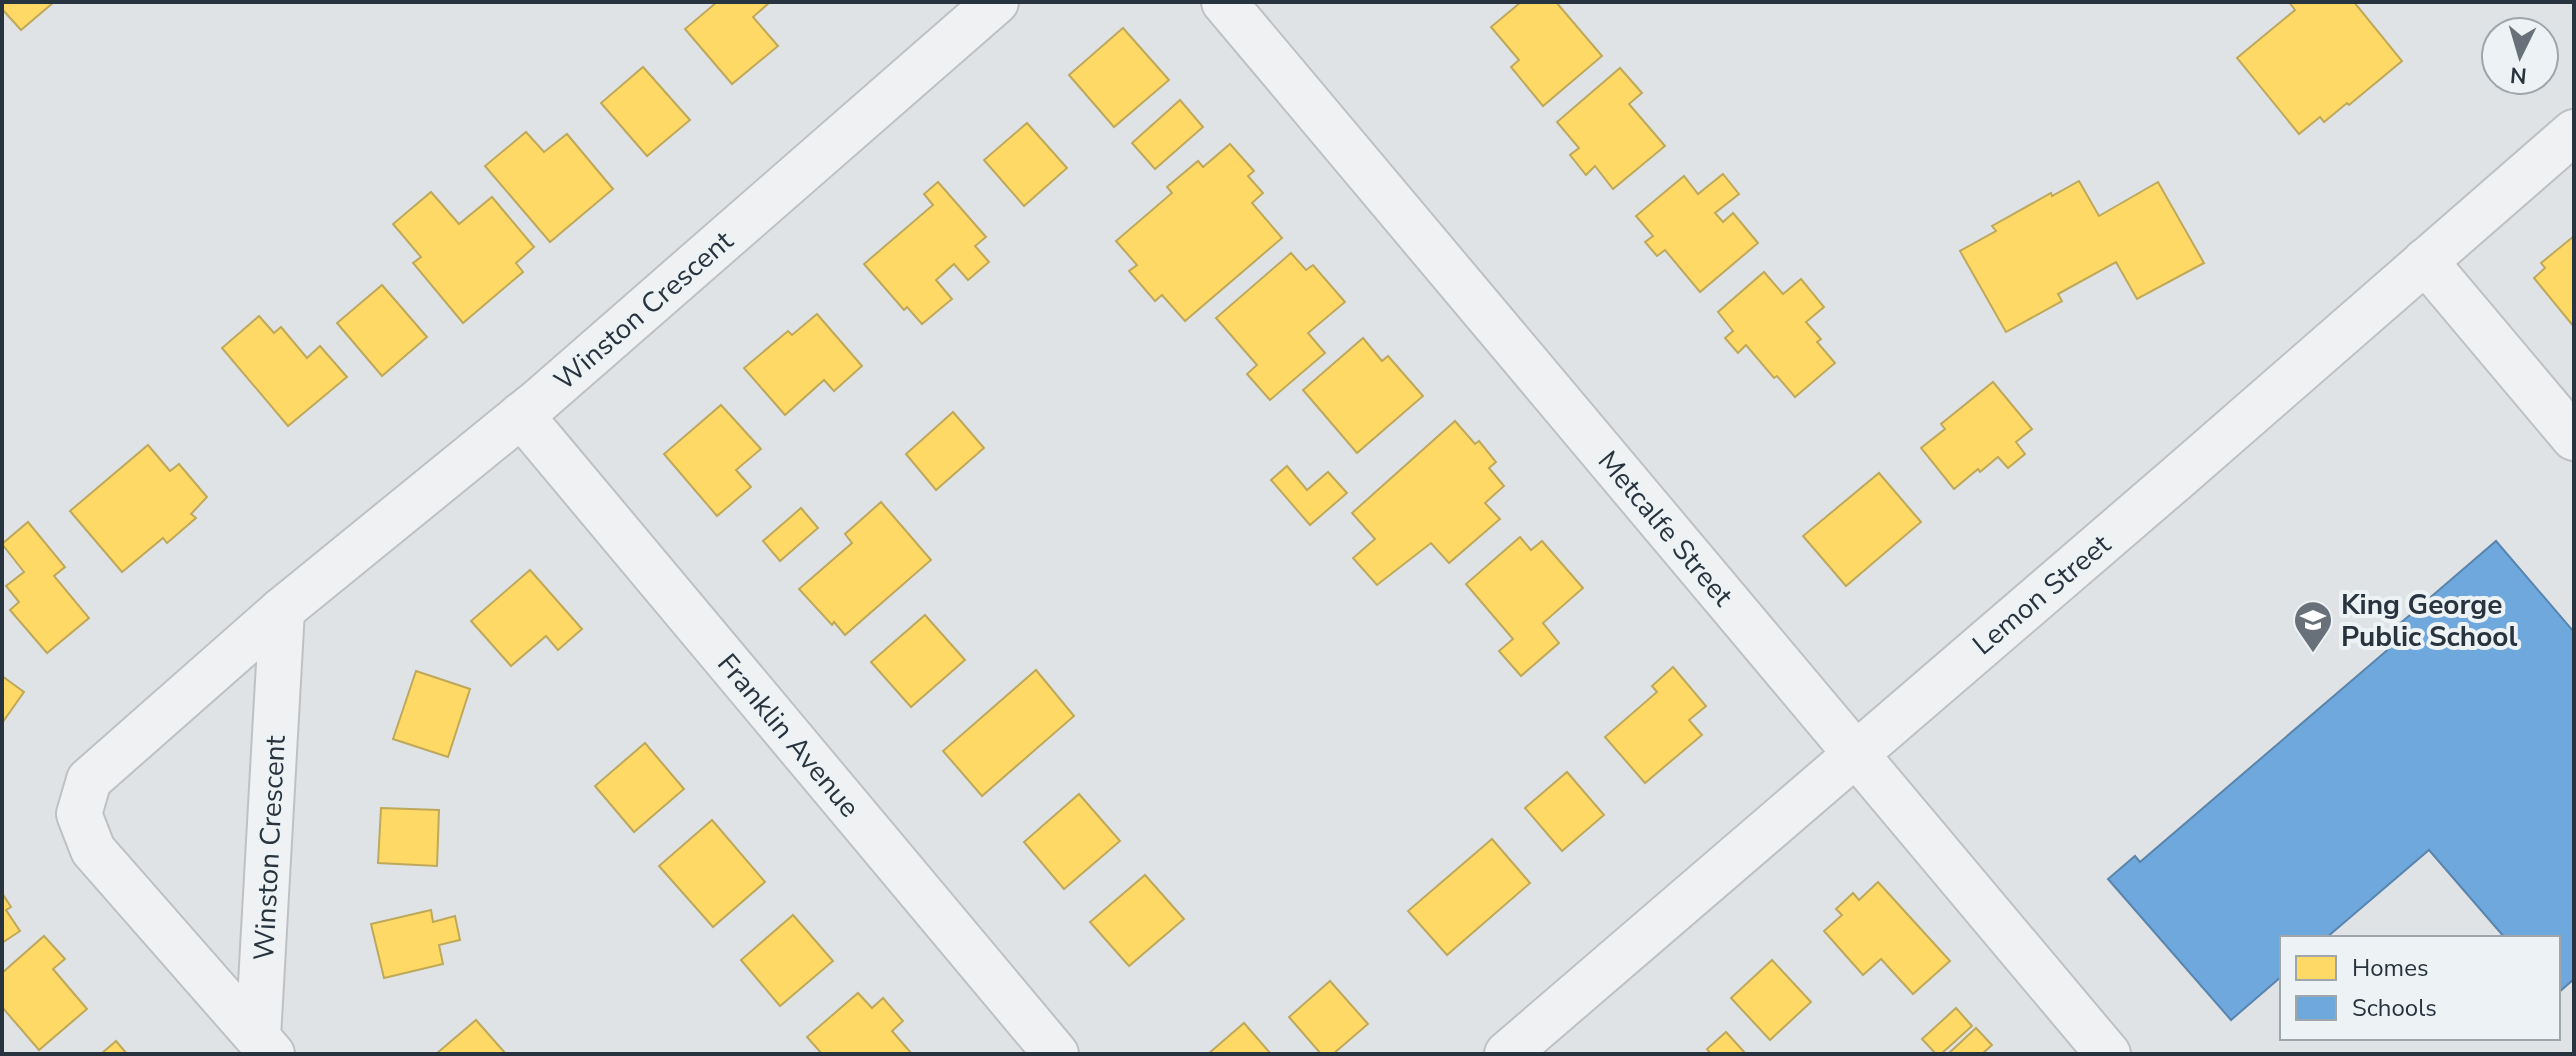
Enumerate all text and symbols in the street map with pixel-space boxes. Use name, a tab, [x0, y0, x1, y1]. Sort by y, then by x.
north arrow	[2480, 16, 2560, 96]
text: N	[2509, 59, 2528, 91]
street label: Winston Crescent	[546, 222, 741, 399]
street label: Metcalfe Street	[1589, 443, 1742, 614]
street label: Lemon Street	[1965, 526, 2119, 664]
place label: King George Public School	[2341, 586, 2517, 656]
school or university icon: King George Public School	[2292, 599, 2334, 654]
street label: Franklin Avenue	[708, 646, 868, 826]
street label: Winston Crescent	[245, 734, 295, 962]
legend	[2280, 936, 2560, 1040]
text: Homes	[2352, 952, 2428, 984]
text: Schools	[2352, 992, 2437, 1024]

